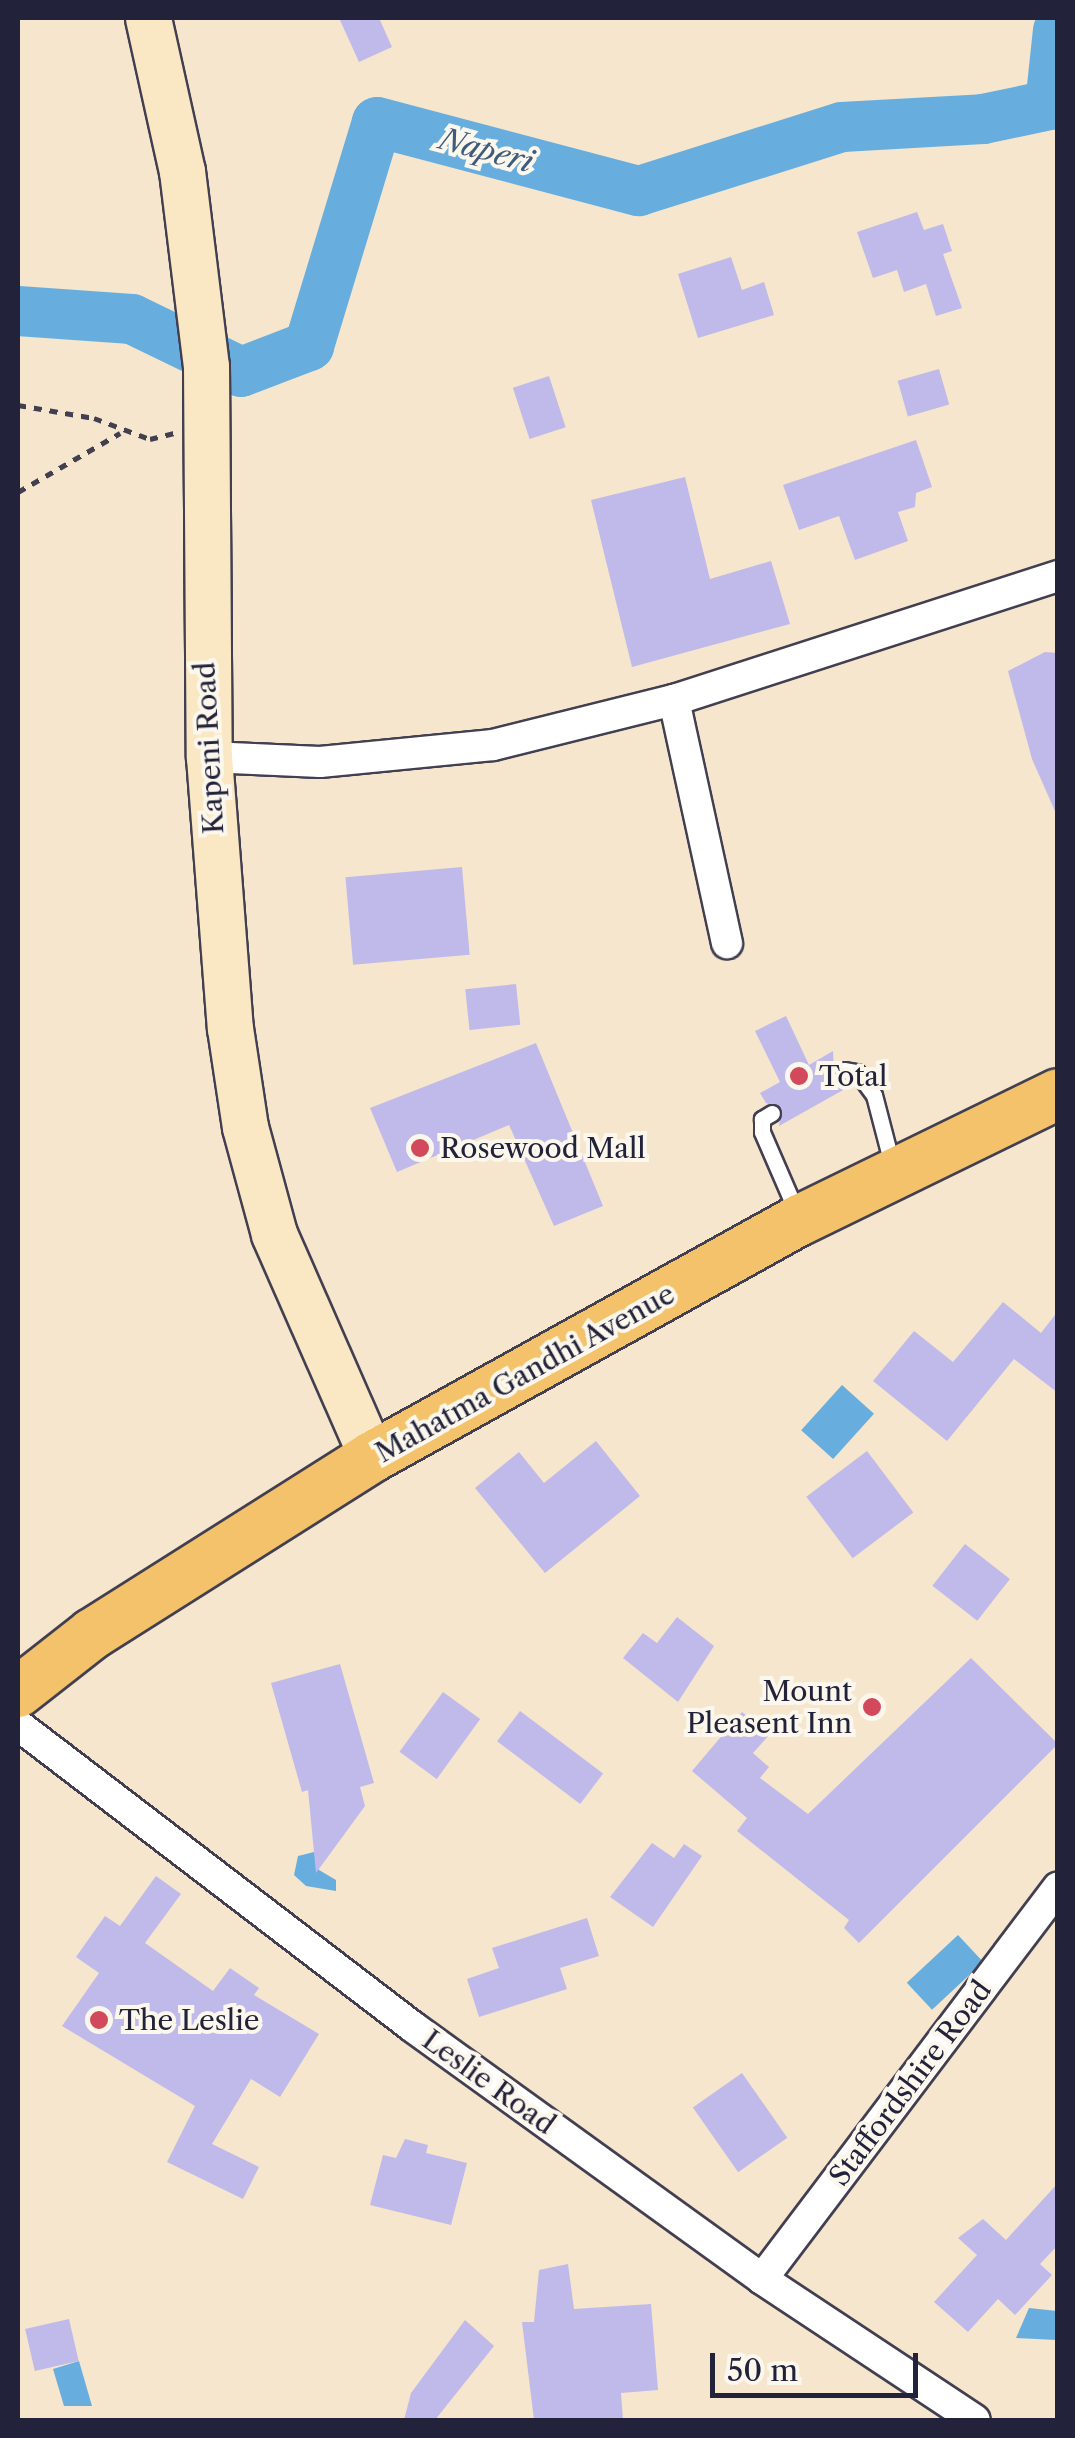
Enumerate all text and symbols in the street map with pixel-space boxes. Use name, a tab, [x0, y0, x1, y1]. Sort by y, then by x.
water label: Naperi	[435, 121, 537, 181]
street label: Kapeni Road	[188, 661, 230, 835]
place label: Total	[819, 1059, 887, 1093]
marker: Total	[788, 1065, 810, 1087]
place label: Rosewood Mall	[440, 1131, 646, 1165]
marker: Rosewood Mall	[409, 1137, 431, 1159]
street label: Mahatma Gandhi Avenue	[369, 1276, 681, 1470]
place label: Mount Pleasent Inn	[686, 1674, 852, 1740]
marker: Mount Pleasent Inn	[861, 1696, 883, 1718]
street label: Staffordshire Road	[822, 1974, 998, 2192]
place label: The Leslie	[119, 2003, 259, 2037]
marker: The Leslie	[88, 2009, 110, 2031]
street label: Leslie Road	[416, 2023, 562, 2141]
scale bar	[715, 2333, 922, 2395]
text: 50 m	[727, 2352, 798, 2389]

